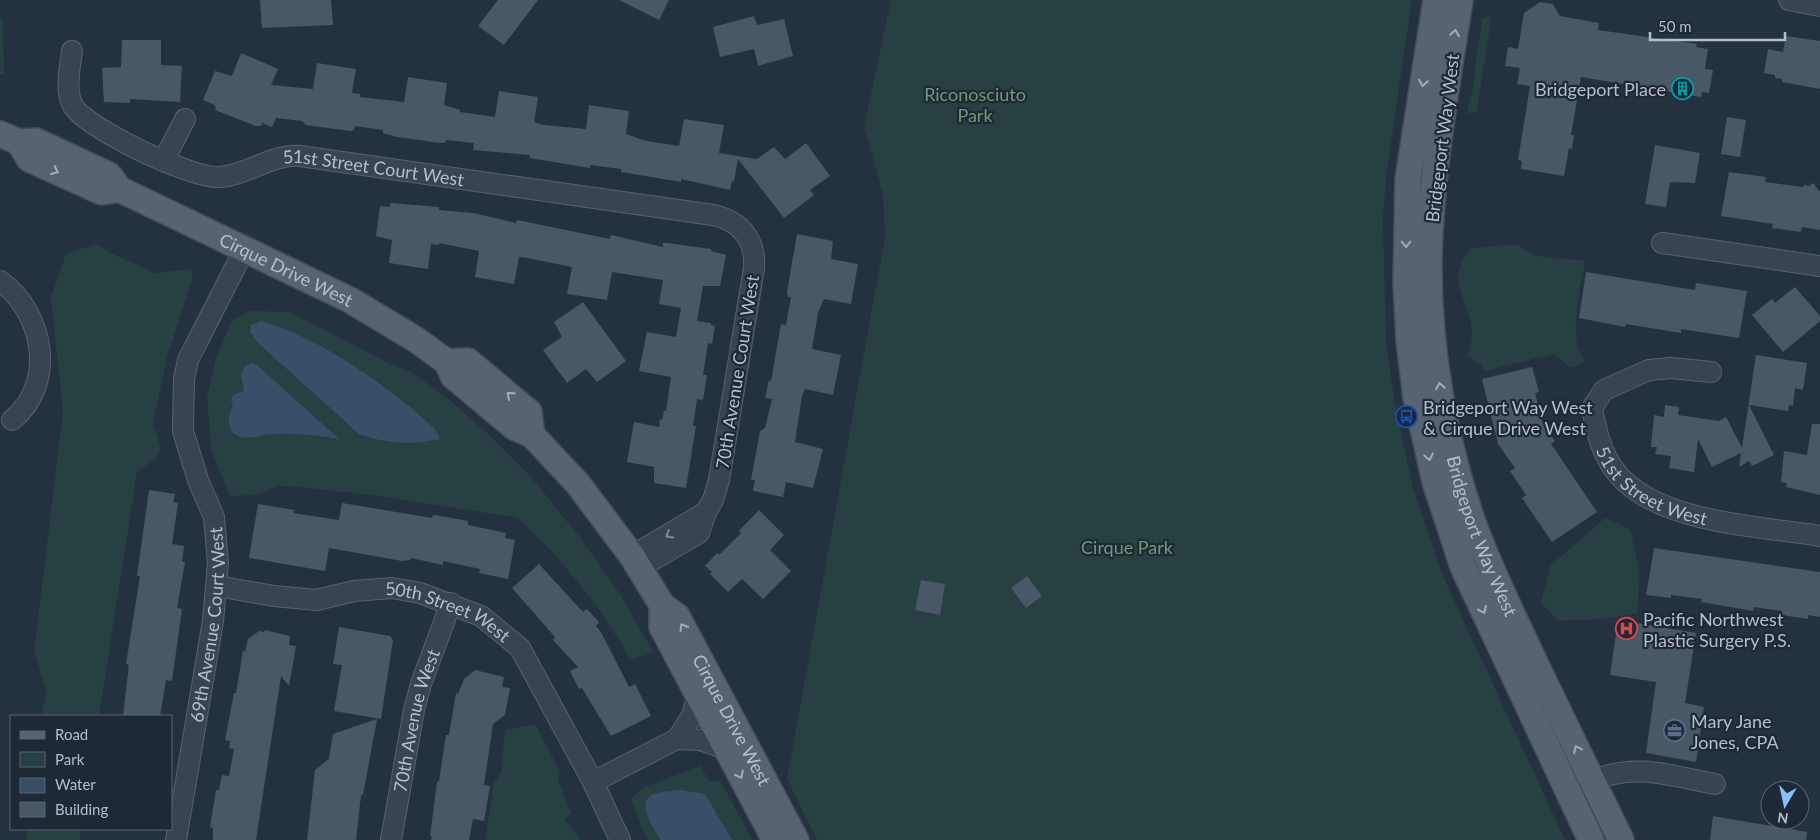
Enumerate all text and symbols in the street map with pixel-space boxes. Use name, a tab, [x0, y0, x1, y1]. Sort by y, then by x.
scale bar	[1650, 10, 1785, 42]
text: 50 m	[1658, 17, 1692, 35]
one-way arrow	[1450, 29, 1460, 37]
street label: Bridgeport Way West	[1421, 52, 1463, 224]
building icon: Bridgeport Place	[1670, 77, 1694, 101]
one-way arrow	[1418, 78, 1428, 87]
place label: Bridgeport Place	[1535, 78, 1666, 100]
park label: Riconosciuto Park	[924, 83, 1026, 126]
street label: 51st Street Court West	[281, 145, 466, 190]
one-way arrow	[50, 165, 59, 176]
street label: Cirque Drive West	[216, 228, 357, 311]
one-way arrow	[1401, 240, 1411, 248]
street label: 70th Avenue Court West	[711, 273, 763, 471]
one-way arrow	[1436, 381, 1446, 390]
one-way arrow	[507, 393, 516, 401]
place label: Bridgeport Way West & Cirque Drive West	[1423, 396, 1593, 439]
bus stop icon: Bridgeport Way West & Cirque Drive West	[1395, 405, 1419, 429]
street label: 51st Street West	[1592, 443, 1710, 530]
one-way arrow	[1423, 453, 1434, 461]
street label: Bridgeport Way West	[1443, 453, 1523, 620]
street label: 69th Avenue Court West	[185, 526, 229, 724]
one-way arrow	[666, 528, 675, 538]
park label: Cirque Park	[1081, 536, 1174, 558]
street label: 50th Street West	[384, 577, 515, 647]
one-way arrow	[1477, 605, 1487, 614]
place label: Pacific Northwest Plastic Surgery P.S.	[1643, 608, 1791, 651]
hospital icon: Pacific Northwest Plastic Surgery P.S.	[1615, 617, 1639, 641]
one-way arrow	[680, 623, 690, 632]
street label: 70th Avenue West	[389, 645, 444, 794]
street label: Cirque Drive West	[688, 650, 776, 790]
place label: Mary Jane Jones, CPA	[1691, 710, 1779, 753]
legend	[10, 715, 172, 830]
office icon: Mary Jane Jones, CPA	[1663, 719, 1687, 743]
text: Road	[55, 725, 88, 743]
one-way arrow	[1573, 745, 1583, 754]
text: Park	[55, 750, 85, 768]
one-way arrow	[734, 769, 744, 778]
text: Water	[55, 775, 96, 793]
north arrow	[1760, 780, 1810, 830]
text: Building	[55, 800, 108, 818]
text: N	[1776, 809, 1790, 828]

